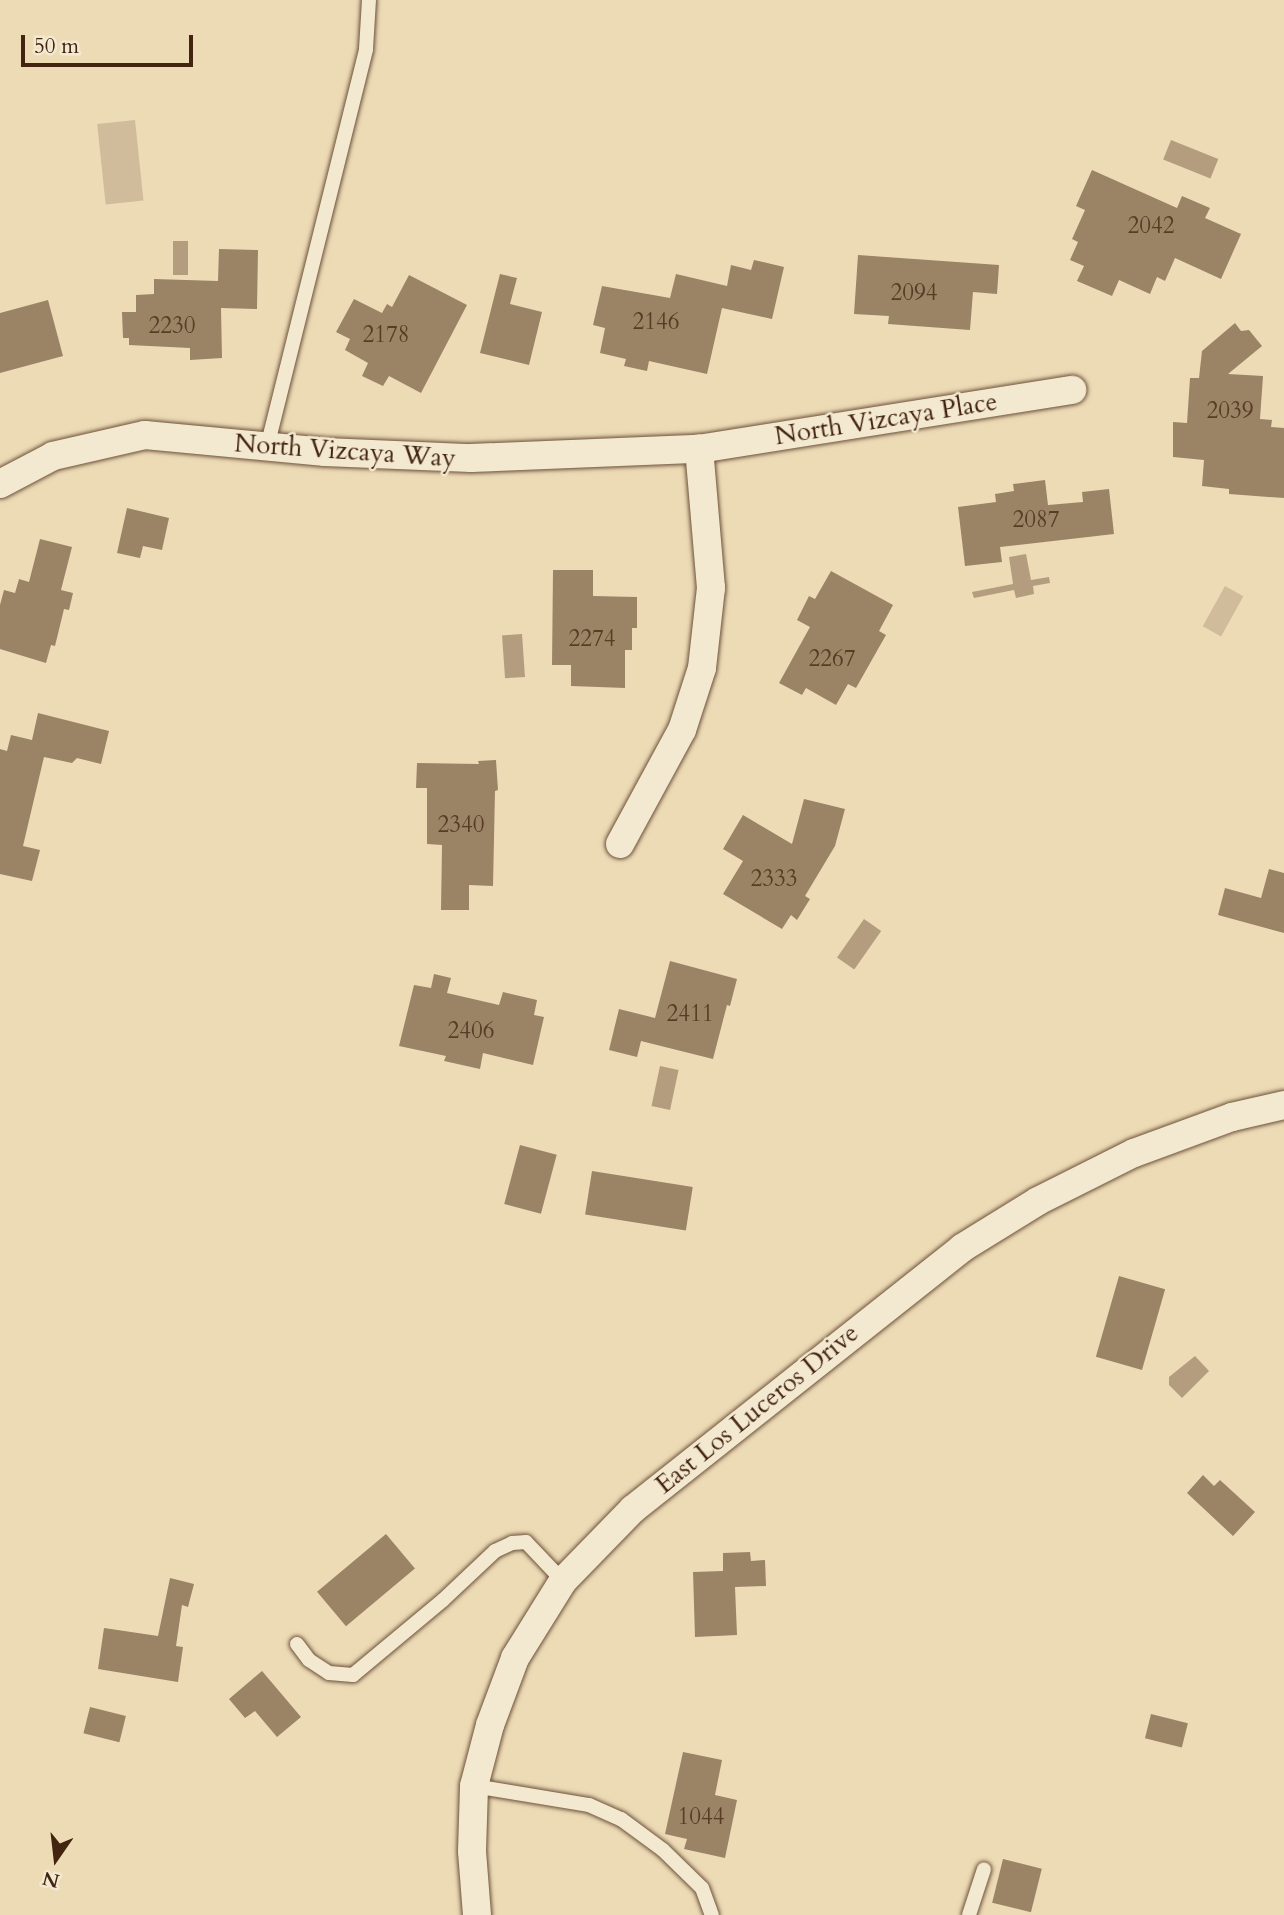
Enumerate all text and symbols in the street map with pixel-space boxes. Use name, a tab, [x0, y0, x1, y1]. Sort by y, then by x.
scale bar	[24, 21, 196, 65]
text: 50 m	[34, 32, 79, 61]
house number: 2042	[1127, 212, 1175, 240]
house number: 2094	[890, 279, 938, 307]
house number: 2146	[632, 308, 680, 336]
house number: 2230	[148, 312, 196, 340]
house number: 2178	[362, 321, 410, 349]
street label: North Vizcaya Place	[772, 386, 1000, 452]
house number: 2039	[1206, 397, 1254, 425]
street label: North Vizcaya Way	[233, 428, 457, 474]
house number: 2087	[1012, 506, 1060, 534]
house number: 2274	[568, 625, 616, 653]
house number: 2267	[808, 645, 856, 673]
house number: 2340	[437, 811, 485, 839]
house number: 2333	[750, 865, 798, 893]
house number: 2411	[666, 1000, 714, 1028]
house number: 2406	[447, 1017, 495, 1045]
street label: East Los Luceros Drive	[649, 1317, 865, 1501]
house number: 1044	[677, 1803, 725, 1831]
north arrow	[21, 1824, 91, 1894]
text: N	[40, 1865, 62, 1894]

